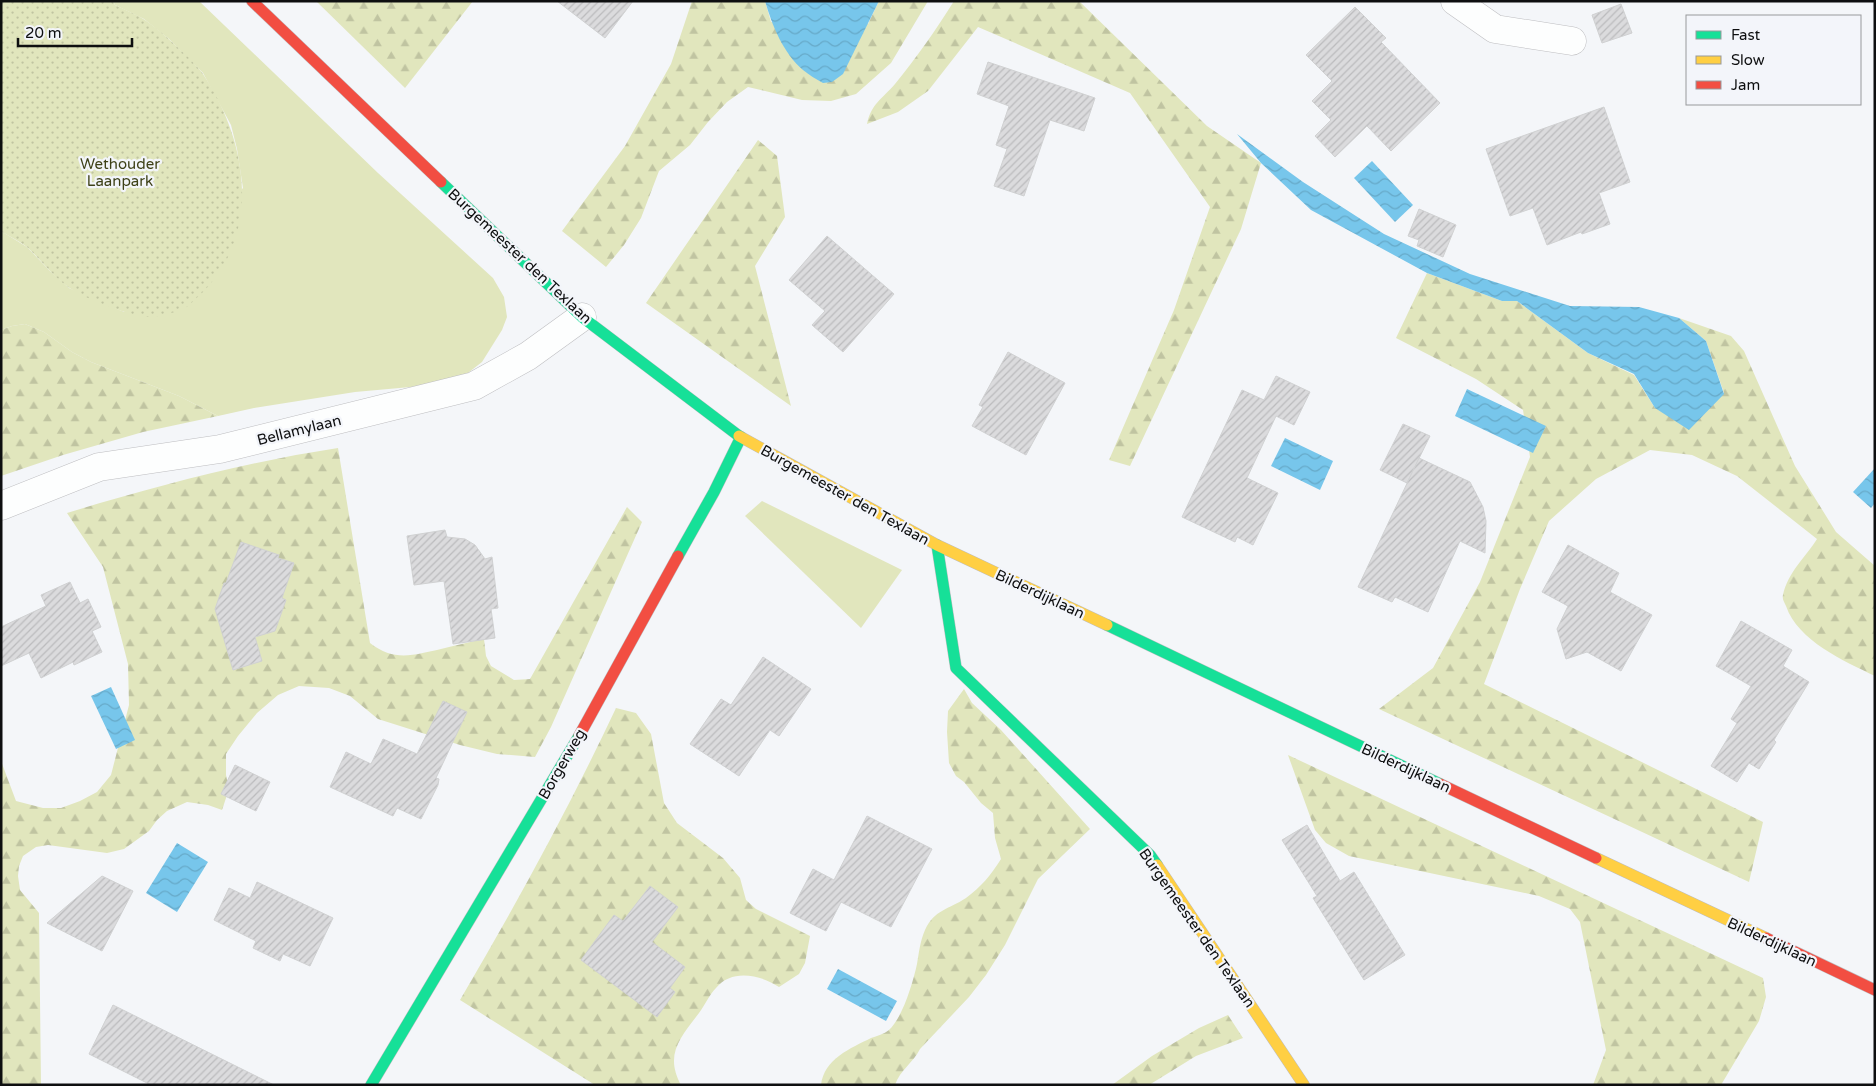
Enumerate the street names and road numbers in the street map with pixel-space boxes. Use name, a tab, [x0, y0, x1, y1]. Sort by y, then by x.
street label: Burgemeester den Texlaan	[444, 185, 596, 327]
street label: Bellamylaan	[255, 411, 343, 449]
street label: Burgemeester den Texlaan	[758, 441, 932, 549]
street label: Bilderdijklaan	[993, 566, 1087, 622]
street label: Borgerweg	[535, 726, 589, 802]
street label: Bilderdijklaan	[1359, 740, 1453, 796]
street label: Burgemeester den Texlaan	[1135, 845, 1259, 1011]
street label: Bilderdijklaan	[1725, 914, 1819, 970]

